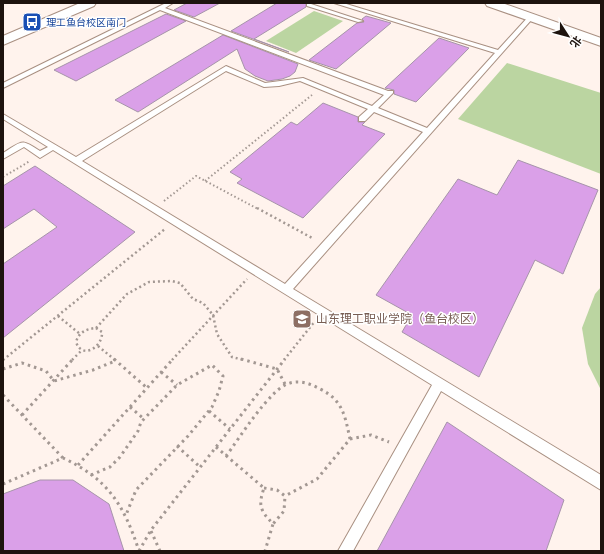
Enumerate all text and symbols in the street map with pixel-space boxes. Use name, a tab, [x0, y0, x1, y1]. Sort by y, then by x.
bus stop icon: 理工鱼台校区南门	[21, 11, 43, 33]
north arrow	[548, 16, 588, 56]
place label: 理工鱼台校区南门	[46, 17, 126, 28]
text: 北	[568, 34, 584, 50]
school or university icon: 山东理工职业学院（鱼台校区）	[291, 308, 313, 330]
place label: 山东理工职业学院（鱼台校区）	[316, 312, 484, 326]

